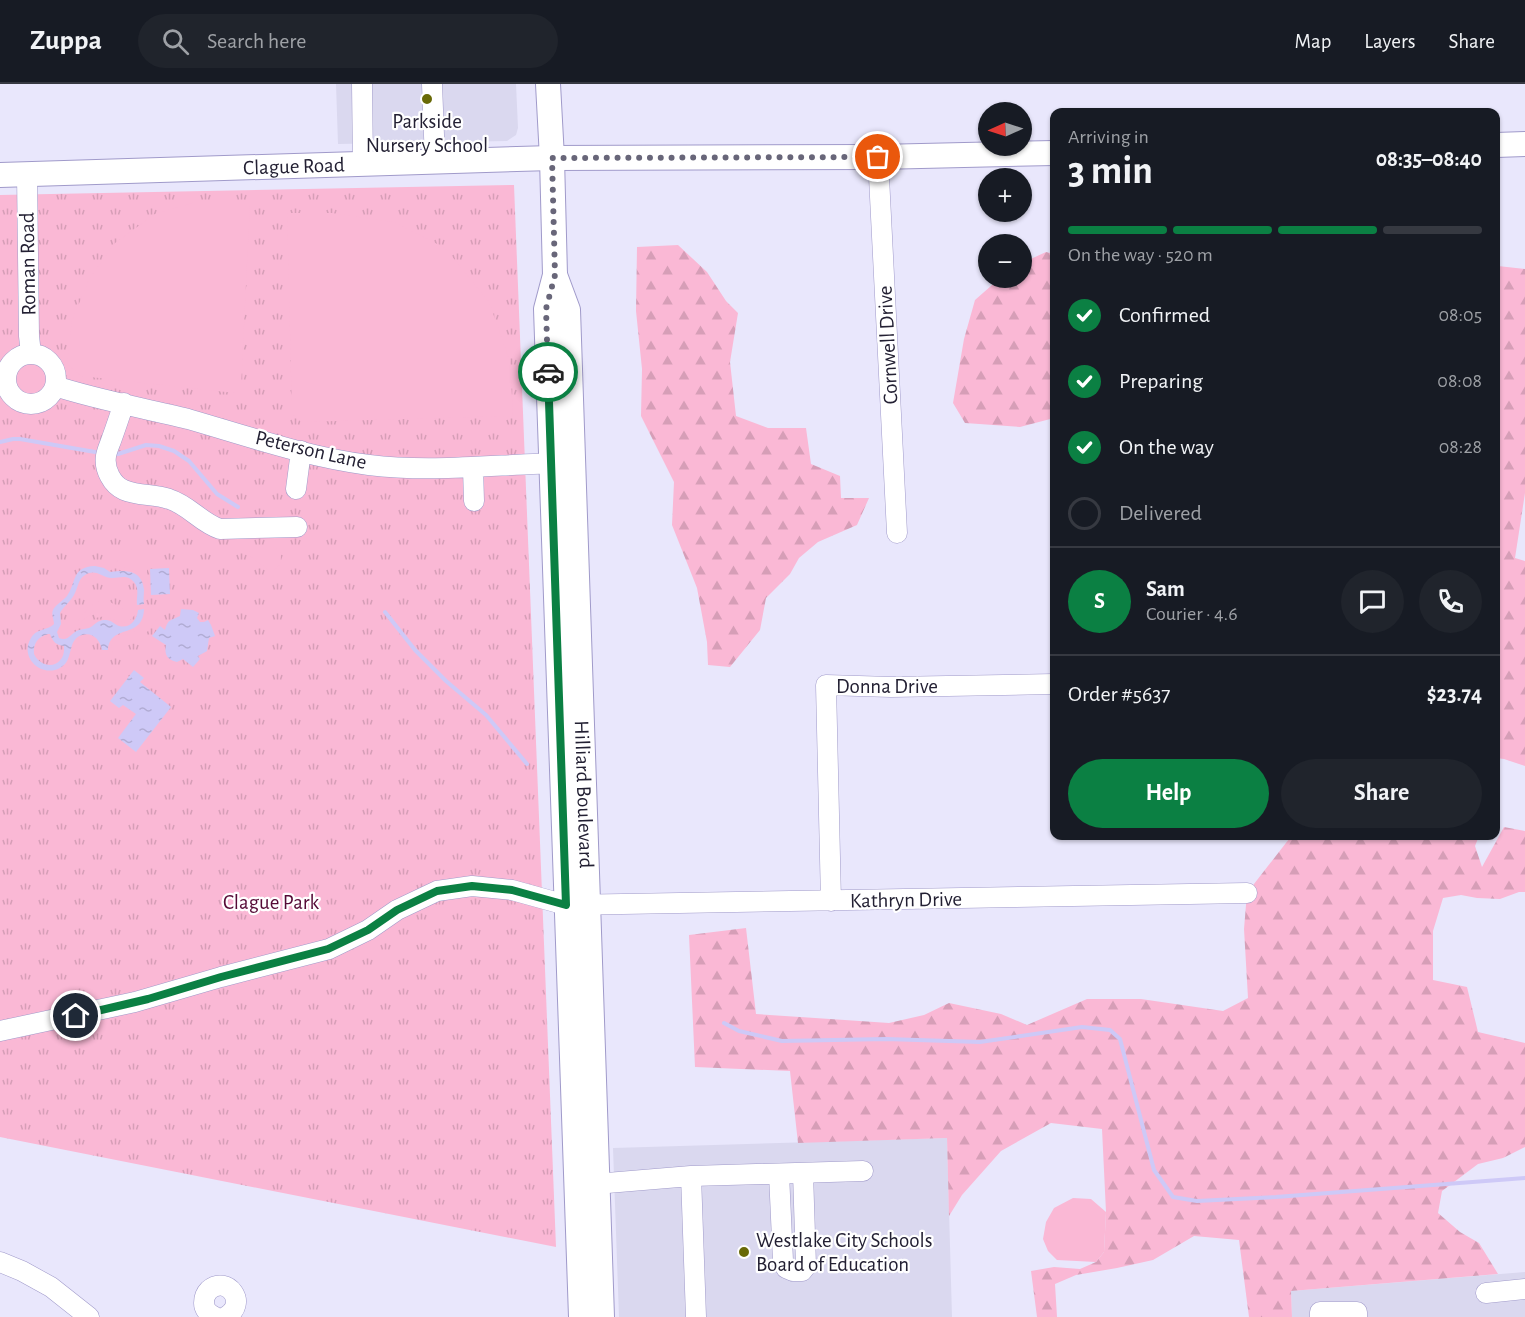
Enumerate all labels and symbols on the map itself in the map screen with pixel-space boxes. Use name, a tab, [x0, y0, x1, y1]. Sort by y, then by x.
marker: Parkside Nursery School	[420, 92, 434, 106]
north arrow	[978, 102, 1032, 156]
place label: Parkside Nursery School	[366, 111, 488, 156]
pin	[852, 131, 903, 182]
street label: Clague Road	[243, 154, 345, 178]
street label: Roman Road	[17, 212, 39, 316]
street label: Cornwell Drive	[874, 285, 902, 405]
courier	[518, 342, 578, 402]
street label: Peterson Lane	[253, 427, 369, 473]
street label: Donna Drive	[836, 676, 938, 697]
street label: Hilliard Boulevard	[571, 720, 597, 869]
street label: Kathryn Drive	[850, 889, 962, 911]
park label: Clague Park	[223, 892, 319, 913]
pin	[50, 990, 101, 1041]
place label: Westlake City Schools Board of Education	[756, 1230, 932, 1275]
marker: Westlake City Schools Board of Education	[737, 1245, 751, 1259]

